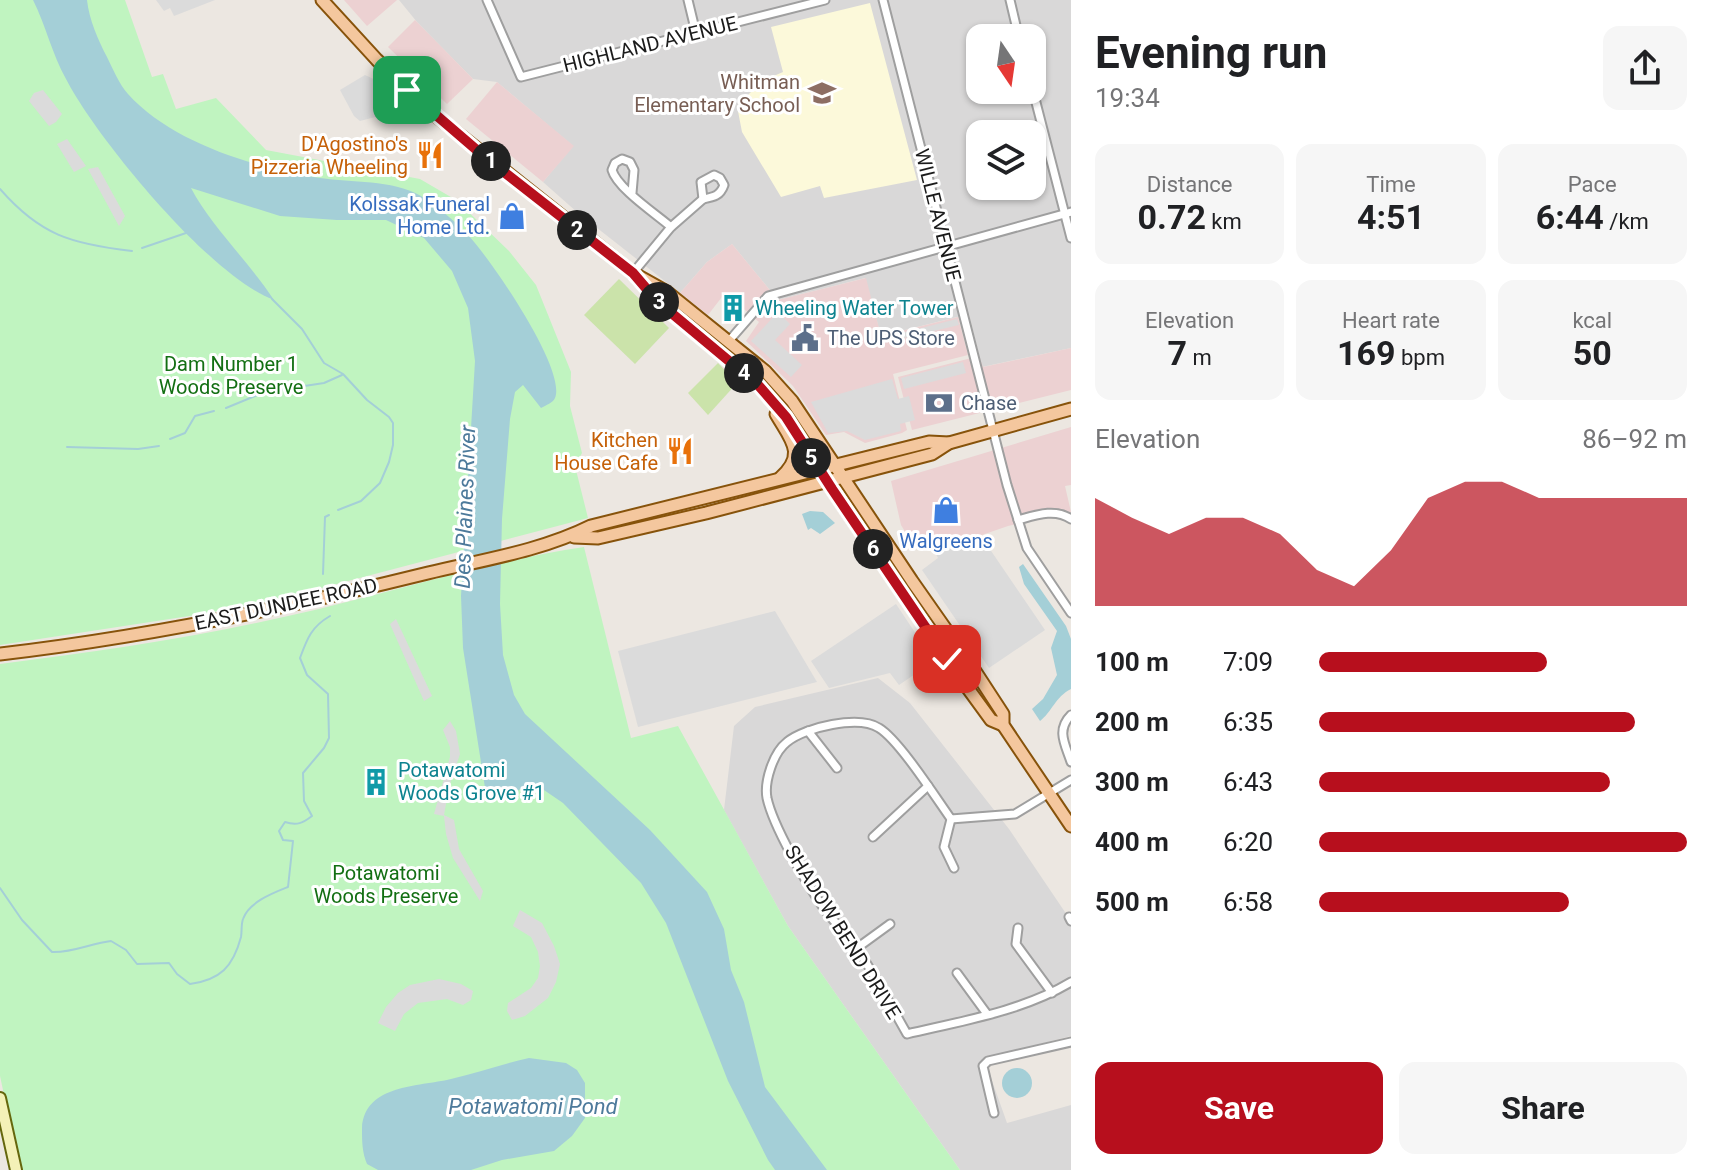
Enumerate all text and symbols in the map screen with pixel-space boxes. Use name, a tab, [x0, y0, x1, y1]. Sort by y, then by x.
street label: HIGHLAND AVENUE	[560, 11, 740, 77]
north arrow	[966, 24, 1046, 104]
map controls	[966, 24, 1046, 200]
button: share	[1603, 26, 1687, 110]
text: Evening run	[1095, 27, 1327, 79]
pin	[373, 56, 441, 124]
icon: arrive	[385, 68, 429, 112]
place label: Whitman Elementary School	[634, 70, 800, 117]
school or university icon: Whitman Elementary School	[807, 78, 837, 108]
text: 19:34	[1095, 83, 1160, 113]
button: layers	[966, 120, 1046, 200]
place label: D'Agostino's Pizzeria Wheeling	[251, 132, 408, 179]
restaurant icon: D'Agostino's Pizzeria Wheeling	[415, 140, 445, 170]
pin: 1	[471, 141, 511, 181]
street label: WILLE AVENUE	[910, 146, 966, 284]
text: 1	[485, 148, 497, 173]
text: Distance	[1147, 172, 1232, 197]
text: Time	[1366, 172, 1416, 197]
text: Pace	[1568, 172, 1617, 197]
place label: Kolssak Funeral Home Ltd.	[349, 192, 490, 239]
text: 0.72	[1138, 197, 1206, 237]
text: 4:51	[1357, 197, 1425, 237]
text: 6:44	[1536, 197, 1604, 237]
shop icon: Kolssak Funeral Home Ltd.	[497, 201, 527, 231]
text: km	[1206, 209, 1242, 234]
text: /km	[1604, 209, 1649, 234]
pin: 2	[557, 210, 597, 250]
text: 2	[571, 217, 583, 242]
pin: 3	[639, 282, 679, 322]
text: 3	[653, 289, 665, 314]
building icon: Wheeling Water Tower	[718, 293, 748, 323]
place label: Wheeling Water Tower	[755, 296, 954, 320]
text: Elevation	[1145, 308, 1234, 333]
text: Heart rate	[1342, 308, 1440, 333]
text: kcal	[1572, 308, 1612, 333]
public building icon: The UPS Store	[790, 323, 820, 353]
place label: The UPS Store	[827, 326, 955, 350]
text: 7	[1168, 333, 1187, 373]
text: 169	[1337, 333, 1396, 373]
text: 50	[1573, 333, 1612, 373]
text: m	[1187, 345, 1212, 370]
text: bpm	[1396, 345, 1445, 370]
park label: Dam Number 1 Woods Preserve	[159, 352, 303, 399]
pin: 4	[724, 353, 764, 393]
text: 4	[738, 360, 750, 385]
bank icon: Chase	[924, 388, 954, 418]
place label: Chase	[961, 391, 1017, 415]
water label: Des Plaines River	[450, 424, 480, 589]
text: Elevation	[1095, 424, 1200, 454]
text: 86–92 m	[1582, 424, 1687, 454]
place label: Kitchen House Cafe	[554, 428, 658, 475]
restaurant icon: Kitchen House Cafe	[665, 436, 695, 466]
pin: 5	[791, 438, 831, 478]
text: 5	[805, 445, 817, 470]
shop icon: Walgreens	[931, 495, 961, 525]
pin: 6	[853, 529, 893, 569]
place label: Walgreens	[899, 529, 993, 553]
text: 6	[867, 536, 879, 561]
street label: EAST DUNDEE ROAD	[193, 573, 379, 635]
pin	[913, 625, 981, 693]
icon: check	[925, 637, 969, 681]
text: 100 m	[1095, 647, 1169, 677]
text: 7:09	[1223, 647, 1273, 677]
text: 200 m	[1095, 707, 1169, 737]
text: 6:35	[1223, 707, 1273, 737]
place label: Potawatomi Woods Grove #1	[398, 758, 545, 805]
building icon: Potawatomi Woods Grove #1	[361, 767, 391, 797]
text: 300 m	[1095, 767, 1169, 797]
text: 6:43	[1223, 767, 1273, 797]
text: 400 m	[1095, 827, 1169, 857]
text: 6:20	[1223, 827, 1273, 857]
street label: SHADOW BEND DRIVE	[780, 841, 906, 1023]
park label: Potawatomi Woods Preserve	[314, 861, 458, 908]
text: 500 m	[1095, 887, 1169, 917]
text: 6:58	[1223, 887, 1273, 917]
button: Save	[1095, 1062, 1383, 1154]
button: Share	[1399, 1062, 1687, 1154]
water label: Potawatomi Pond	[448, 1094, 619, 1119]

